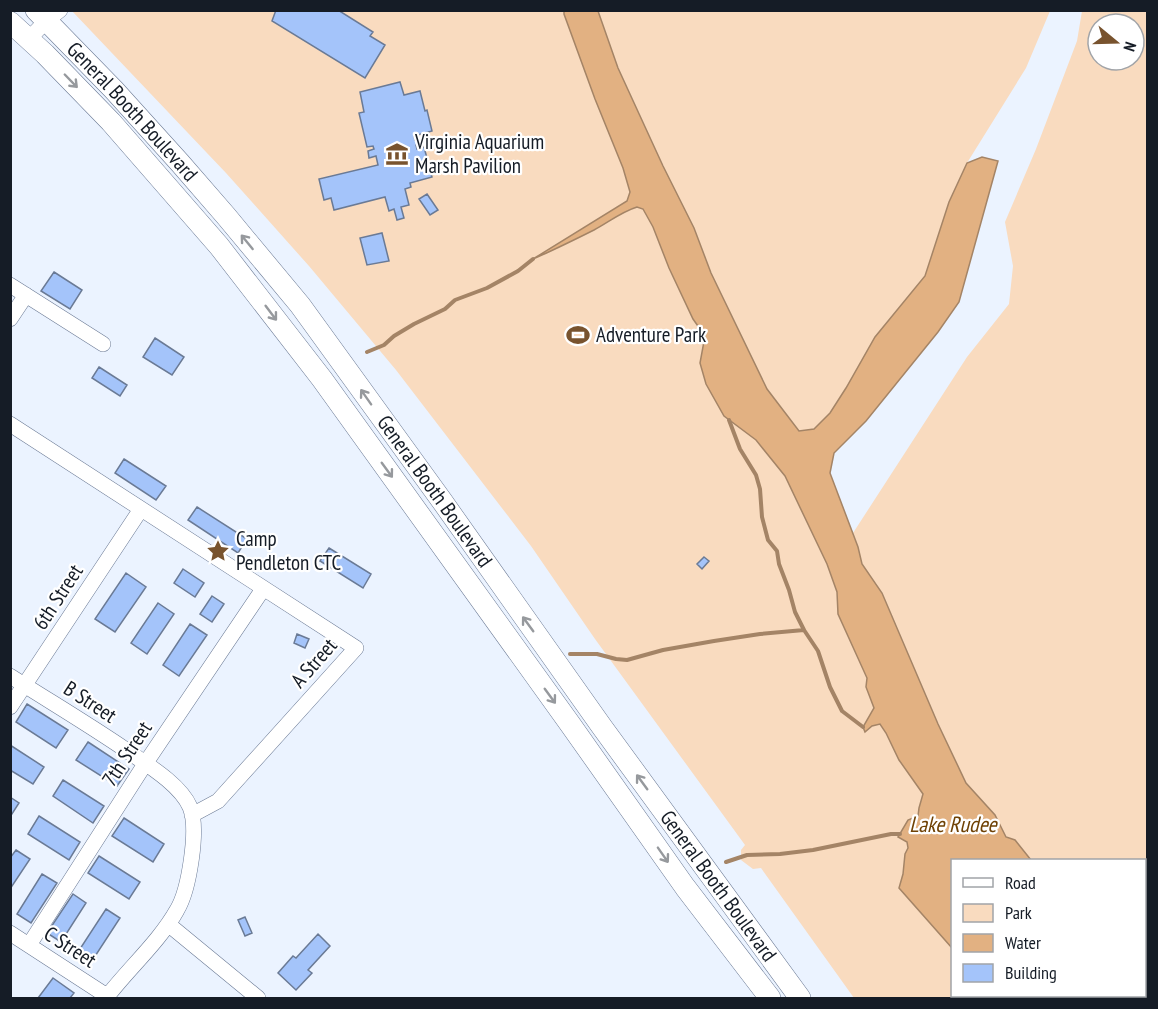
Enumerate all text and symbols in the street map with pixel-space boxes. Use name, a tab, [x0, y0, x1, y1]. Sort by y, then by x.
north arrow	[1086, 12, 1146, 72]
street label: General Booth Boulevard	[61, 36, 204, 187]
text: N	[1119, 40, 1141, 54]
one-way arrow	[63, 73, 78, 88]
place label: Virginia Aquarium Marsh Pavilion	[414, 128, 544, 179]
museum icon: Virginia Aquarium Marsh Pavilion	[384, 141, 410, 167]
one-way arrow	[241, 234, 254, 250]
one-way arrow	[265, 304, 278, 320]
place label: Adventure Park	[596, 321, 706, 348]
sports icon: Adventure Park	[565, 322, 591, 348]
one-way arrow	[359, 389, 372, 405]
street label: General Booth Boulevard	[371, 410, 499, 572]
one-way arrow	[380, 461, 393, 477]
place label: Camp Pendleton CTC	[236, 525, 341, 576]
place icon: Camp Pendleton CTC	[205, 538, 231, 564]
street label: 6th Street	[27, 559, 89, 634]
one-way arrow	[522, 616, 534, 632]
street label: A Street	[285, 632, 343, 693]
street label: B Street	[59, 675, 122, 729]
one-way arrow	[544, 687, 556, 703]
street label: 7th Street	[96, 716, 158, 791]
one-way arrow	[636, 774, 648, 790]
street label: General Booth Boulevard	[654, 805, 783, 967]
water label: Lake Rudee	[909, 810, 999, 838]
one-way arrow	[657, 847, 669, 863]
legend	[951, 859, 1146, 997]
text: Road	[1005, 871, 1036, 894]
text: Park	[1005, 901, 1032, 924]
street label: C Street	[39, 920, 102, 974]
text: Water	[1005, 931, 1041, 954]
text: Building	[1005, 961, 1057, 984]

